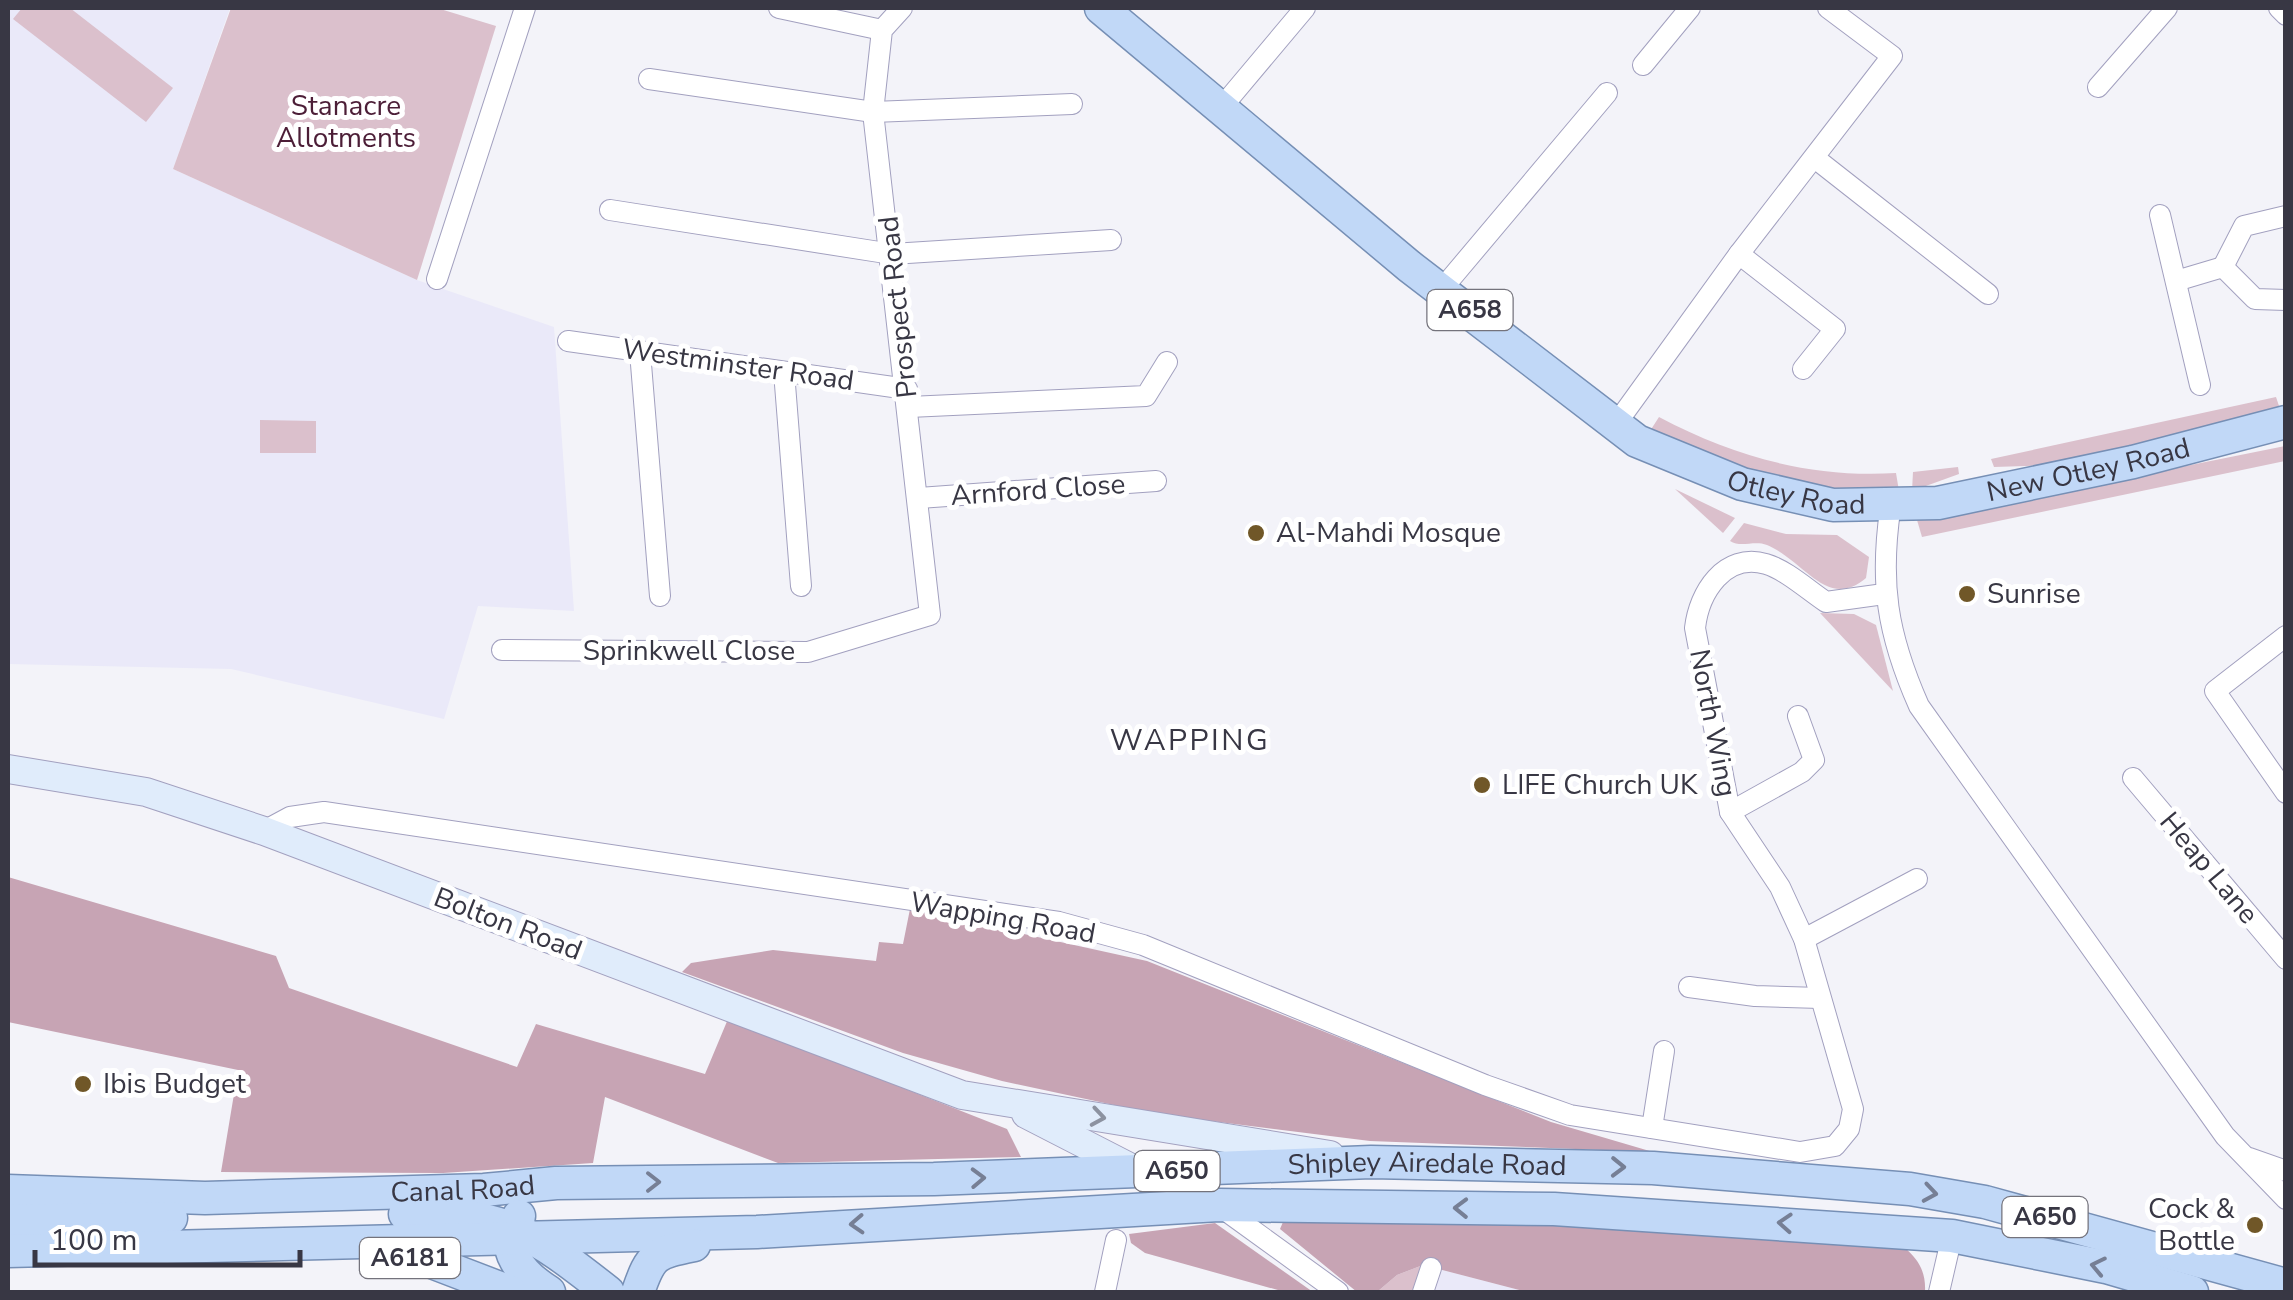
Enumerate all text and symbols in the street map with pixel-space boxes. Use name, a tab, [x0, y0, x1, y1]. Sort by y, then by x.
park label: Stanacre Allotments	[276, 87, 416, 157]
street label: Prospect Road	[870, 214, 926, 400]
road number: A658	[1428, 290, 1512, 330]
street label: Westminster Road	[620, 330, 856, 400]
street label: New Otley Road	[1983, 429, 2194, 511]
street label: Otley Road	[1721, 461, 1866, 524]
street label: Arnford Close	[949, 465, 1127, 515]
place label: Al‐Mahdi Mosque	[1276, 514, 1501, 552]
marker: Al‐Mahdi Mosque	[1245, 522, 1267, 544]
place label: Sunrise	[1987, 575, 2081, 613]
marker: Sunrise	[1956, 583, 1978, 605]
street label: Sprinkwell Close	[583, 632, 795, 670]
street label: North Wing	[1680, 646, 1746, 800]
district label: WAPPING	[1110, 720, 1270, 761]
place label: LIFE Church UK	[1502, 766, 1698, 804]
marker: LIFE Church UK	[1471, 774, 1493, 796]
street label: Heap Lane	[2151, 804, 2267, 932]
street label: Bolton Road	[428, 878, 588, 970]
street label: Wapping Road	[907, 883, 1099, 953]
place label: Ibis Budget	[103, 1065, 246, 1103]
marker: Ibis Budget	[72, 1073, 94, 1095]
one-way arrow	[1090, 1106, 1107, 1127]
street label: Shipley Airedale Road	[1287, 1143, 1567, 1185]
road number: A650	[1134, 1151, 1220, 1191]
one-way arrow	[1610, 1156, 1626, 1178]
street label: Canal Road	[390, 1166, 537, 1212]
one-way arrow	[971, 1167, 987, 1188]
one-way arrow	[646, 1171, 662, 1193]
one-way arrow	[1922, 1181, 1939, 1202]
place label: Cock & Bottle	[2148, 1190, 2236, 1260]
one-way arrow	[1452, 1197, 1468, 1218]
road number: A650	[2002, 1197, 2088, 1237]
scale bar	[35, 1205, 300, 1267]
one-way arrow	[848, 1213, 864, 1234]
one-way arrow	[1777, 1213, 1793, 1234]
marker: Cock & Bottle	[2244, 1214, 2266, 1236]
text: 100 m	[50, 1220, 137, 1261]
road number: A6181	[360, 1238, 460, 1278]
one-way arrow	[2090, 1257, 2107, 1278]

